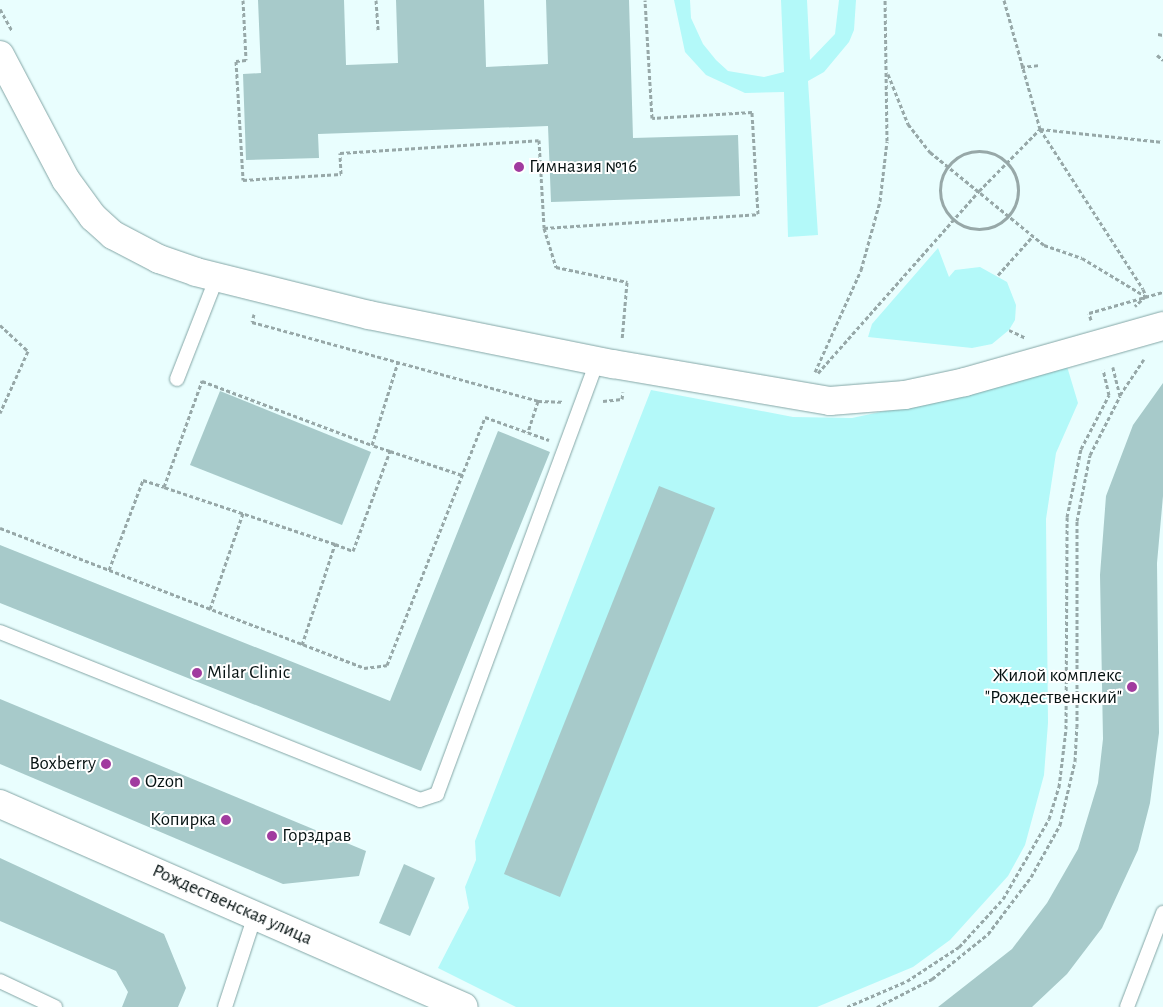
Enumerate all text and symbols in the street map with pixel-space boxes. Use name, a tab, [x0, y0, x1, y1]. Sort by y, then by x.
place label: Гимназия №16	[529, 156, 637, 178]
marker: Гимназия №16	[513, 161, 525, 173]
place label: Milar Clinic	[207, 662, 290, 684]
place label: Жилой комплекс "Рождественский"	[985, 665, 1122, 709]
marker: Milar Clinic	[191, 667, 203, 679]
marker: Жилой комплекс "Рождественский"	[1126, 681, 1138, 693]
place label: Boxberry	[30, 753, 96, 775]
marker: Boxberry	[100, 758, 112, 770]
place label: Ozon	[145, 771, 184, 793]
marker: Ozon	[129, 776, 141, 788]
place label: Копирка	[150, 809, 216, 831]
marker: Копирка	[220, 814, 232, 826]
place label: Горздрав	[282, 825, 351, 847]
marker: Горздрав	[266, 830, 278, 842]
street label: Рождественская улица	[149, 859, 315, 951]

